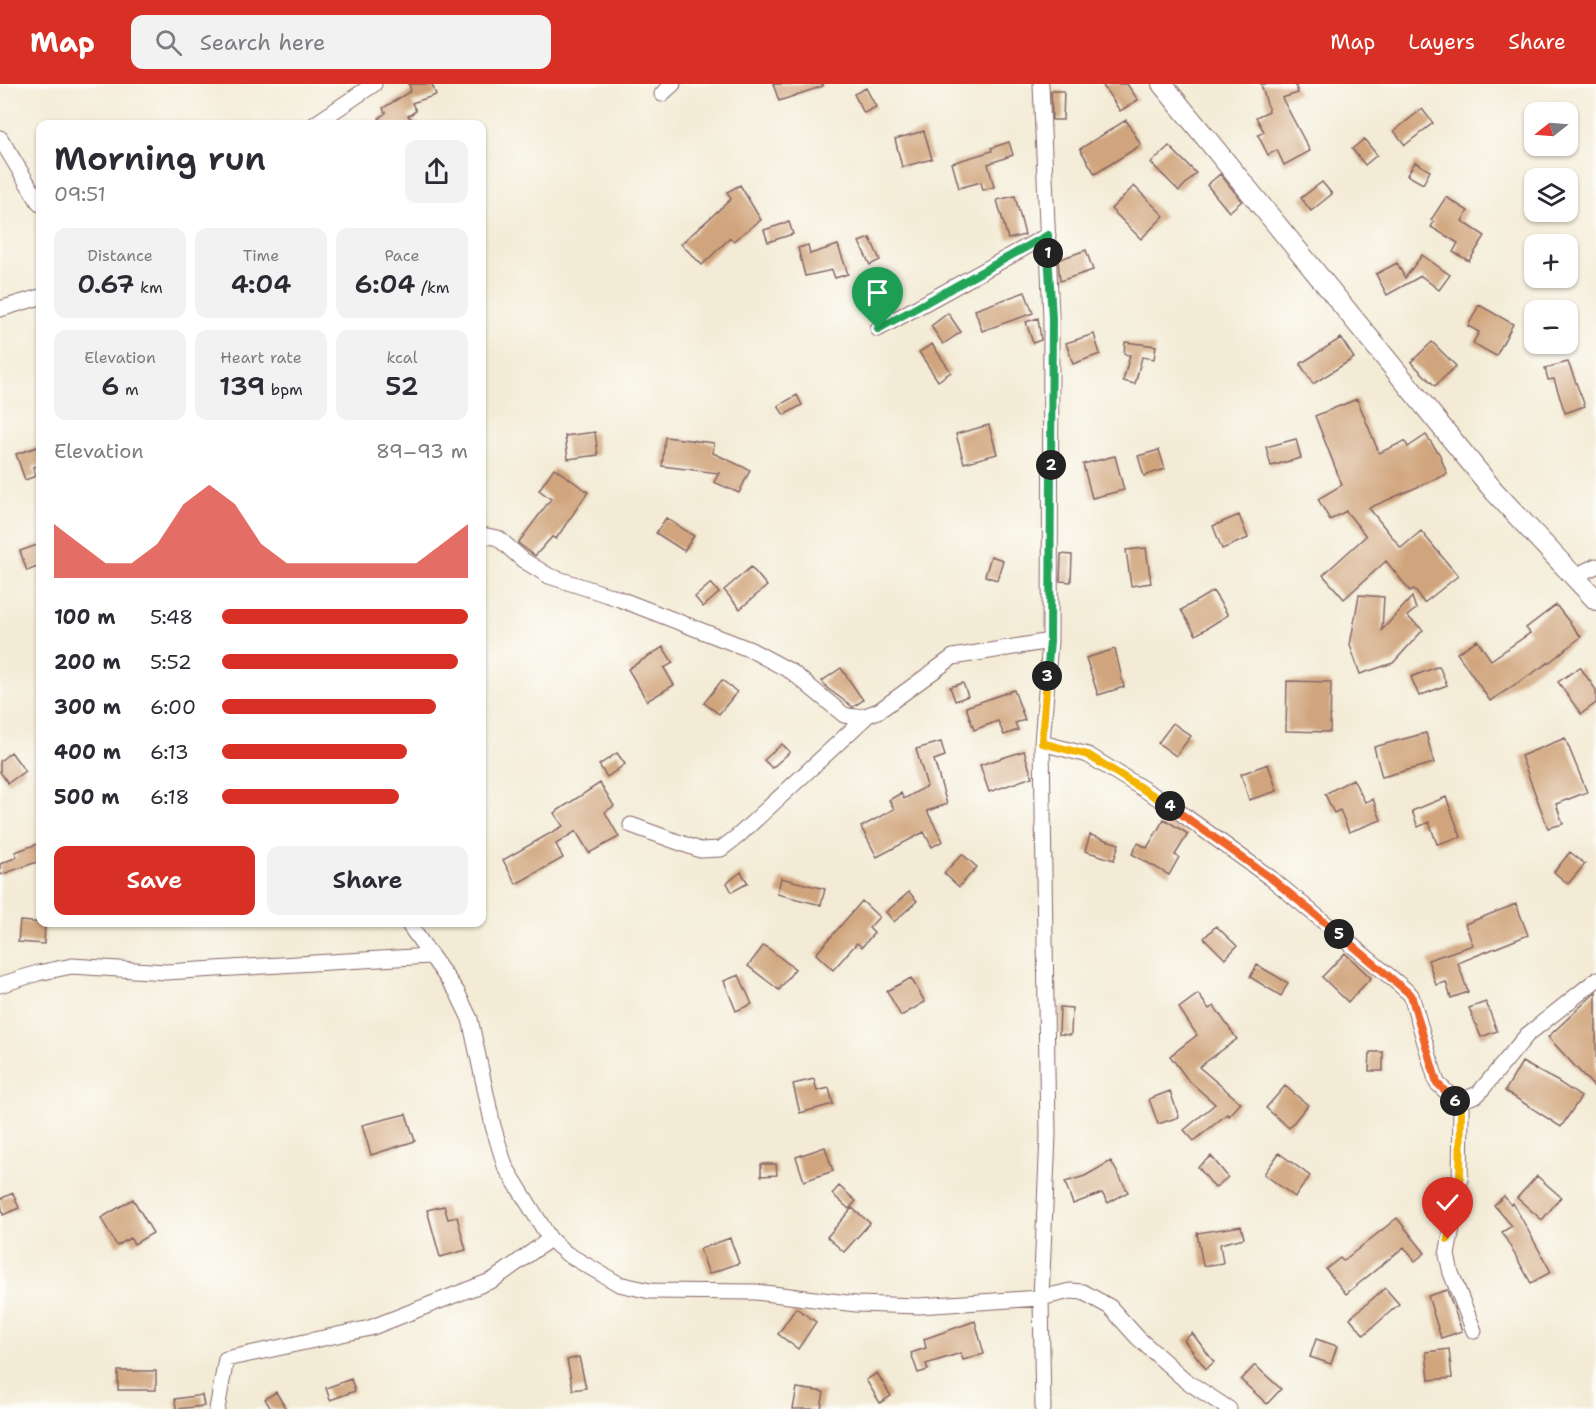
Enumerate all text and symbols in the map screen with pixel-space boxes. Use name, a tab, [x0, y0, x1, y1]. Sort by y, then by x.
search box	[131, 15, 551, 69]
text: Map	[30, 23, 95, 61]
icon: search	[152, 26, 185, 59]
text: Search here	[200, 28, 325, 57]
text: Map	[1330, 28, 1375, 56]
text: Layers	[1408, 28, 1475, 56]
text: Share	[1508, 28, 1566, 56]
north arrow	[1524, 102, 1578, 156]
map controls	[1524, 102, 1578, 354]
text: Morning run	[54, 136, 266, 181]
button: share	[405, 140, 468, 203]
button: layers	[1524, 168, 1578, 222]
text: 09:51	[54, 181, 106, 207]
button: +	[1524, 234, 1578, 288]
pin: 1	[1033, 238, 1063, 268]
text: 1	[1044, 242, 1052, 263]
text: Distance	[87, 245, 153, 266]
text: Time	[243, 245, 279, 266]
text: Pace	[384, 245, 420, 266]
text: 0.67	[77, 266, 135, 301]
text: 4:04	[231, 266, 291, 301]
text: 6:04	[354, 266, 416, 301]
pin	[852, 267, 903, 329]
icon: arrive	[861, 276, 894, 309]
text: km	[135, 277, 163, 298]
text: /km	[416, 277, 450, 298]
button: −	[1524, 300, 1578, 354]
text: Elevation	[84, 347, 156, 368]
text: Heart rate	[220, 347, 302, 368]
text: kcal	[386, 347, 418, 368]
text: 6	[101, 368, 119, 403]
text: 139	[219, 368, 265, 403]
text: 52	[385, 368, 419, 403]
text: m	[119, 379, 139, 400]
text: bpm	[265, 379, 303, 400]
text: Elevation	[54, 438, 144, 464]
text: 89–93 m	[376, 438, 468, 464]
pin: 2	[1036, 450, 1066, 480]
text: 2	[1045, 454, 1057, 475]
text: 100 m	[54, 604, 116, 630]
text: 5:48	[150, 604, 193, 630]
text: 200 m	[54, 649, 121, 675]
text: 5:52	[150, 649, 192, 675]
pin: 3	[1032, 661, 1062, 691]
text: 3	[1041, 665, 1053, 686]
text: 300 m	[54, 694, 121, 720]
text: 6:00	[150, 694, 196, 720]
text: 400 m	[54, 739, 121, 765]
text: 6:13	[150, 739, 189, 765]
text: 500 m	[54, 784, 120, 810]
text: 6:18	[150, 784, 189, 810]
pin: 4	[1155, 791, 1185, 821]
text: 4	[1164, 795, 1176, 816]
button: Save	[54, 846, 255, 915]
button: Share	[267, 846, 468, 915]
pin: 5	[1324, 919, 1354, 949]
text: 5	[1334, 923, 1344, 944]
pin: 6	[1440, 1086, 1470, 1116]
text: 6	[1449, 1090, 1461, 1111]
pin	[1422, 1177, 1473, 1239]
icon: check	[1431, 1186, 1464, 1219]

